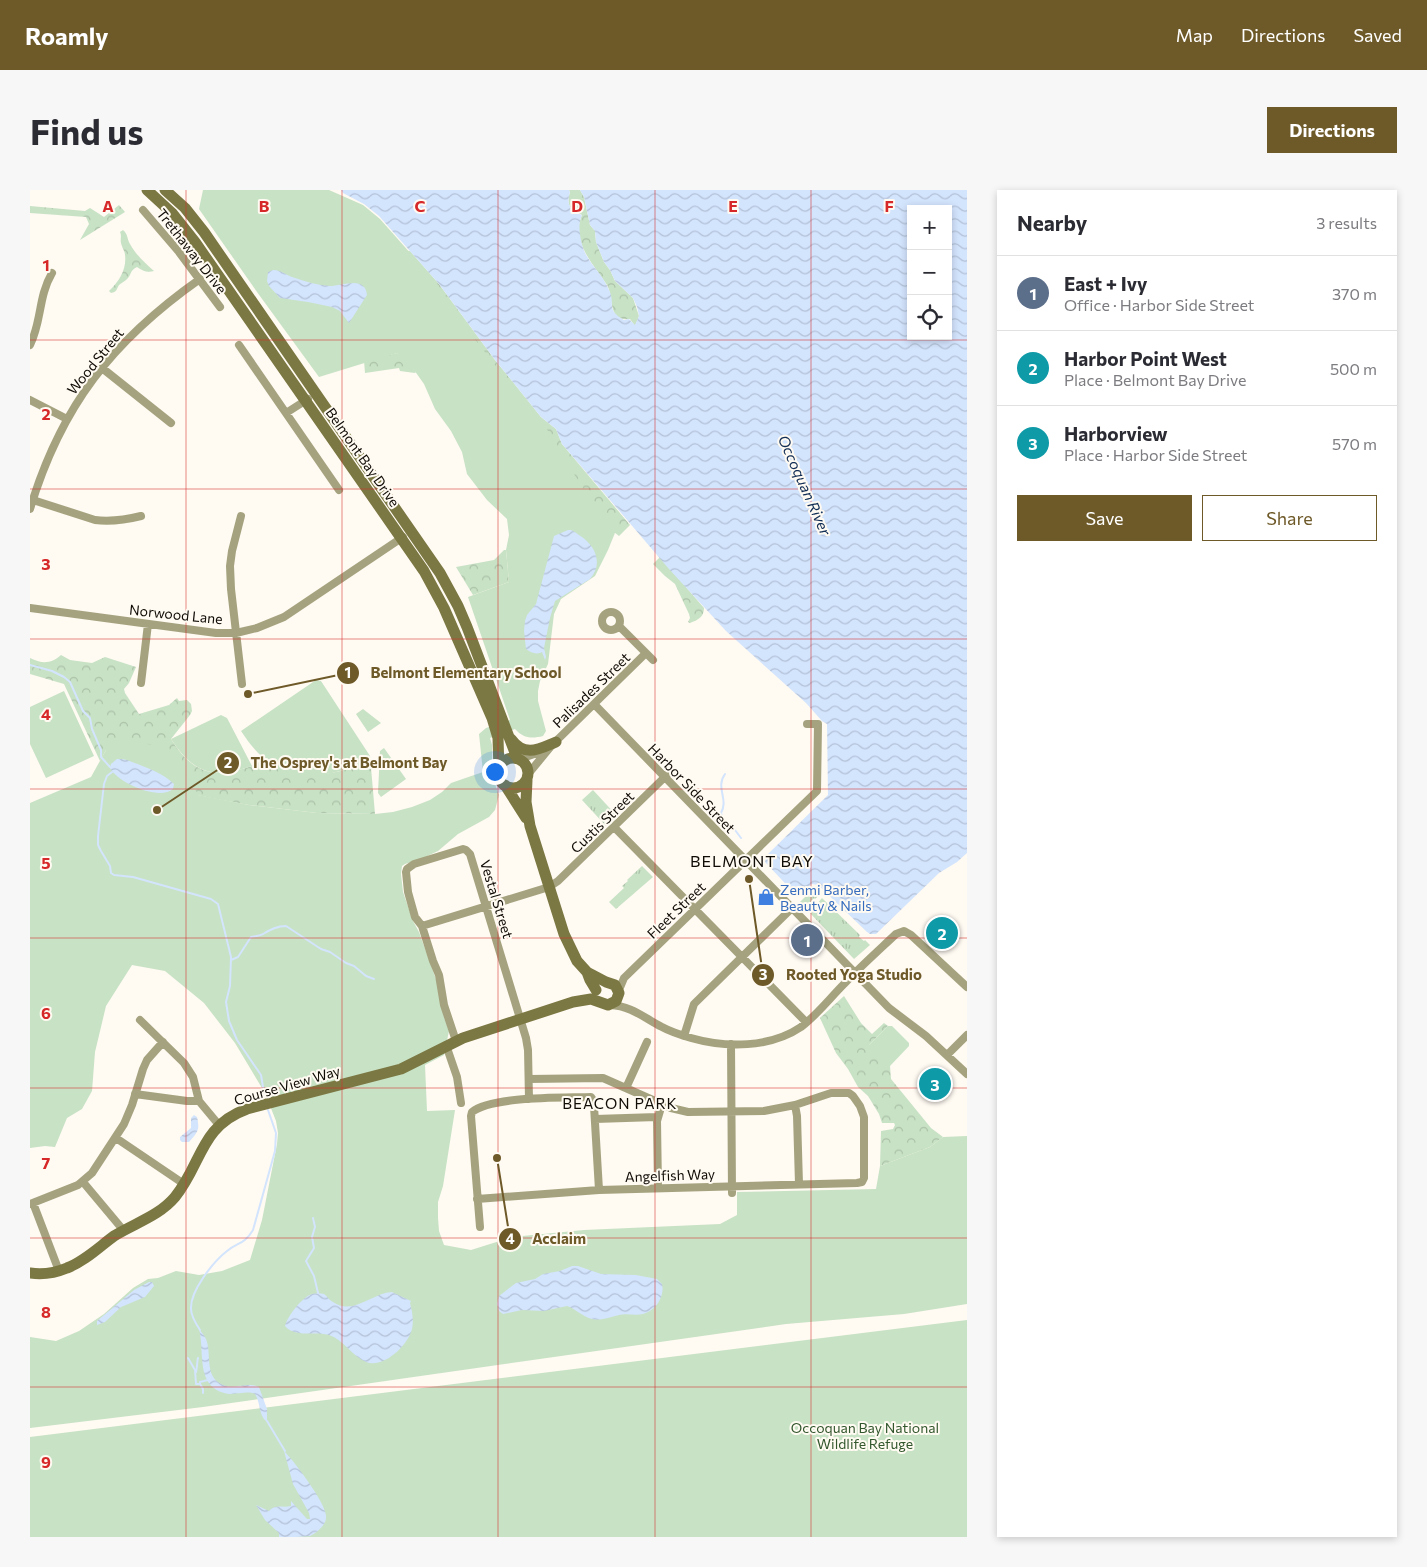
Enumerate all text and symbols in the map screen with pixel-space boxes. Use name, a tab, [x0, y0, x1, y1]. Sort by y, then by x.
text: Roamly	[25, 21, 108, 50]
text: Map	[1176, 24, 1213, 46]
text: Directions	[1241, 24, 1325, 46]
text: Saved	[1353, 24, 1402, 46]
button: Directions	[1267, 107, 1397, 153]
text: Find us	[30, 109, 144, 152]
text: A	[102, 196, 114, 215]
text: B	[259, 196, 270, 215]
text: C	[415, 196, 426, 215]
text: D	[571, 196, 583, 215]
text: E	[728, 196, 738, 215]
text: F	[884, 196, 894, 215]
street label: Trethaway Drive	[153, 205, 231, 297]
map controls	[907, 205, 952, 340]
button: +	[907, 205, 952, 250]
text: Nearby	[1017, 210, 1087, 235]
text: 3 results	[1316, 213, 1377, 232]
button: −	[907, 250, 952, 295]
text: 1	[42, 255, 50, 274]
text: East + Ivy	[1064, 272, 1147, 295]
text: 1	[1029, 284, 1037, 303]
text: 370 m	[1332, 284, 1377, 303]
button: locate	[907, 295, 952, 340]
text: Office · Harbor Side Street	[1064, 295, 1254, 314]
street label: Wood Street	[63, 324, 127, 398]
text: Harbor Point West	[1064, 347, 1227, 370]
text: 2	[1028, 359, 1038, 378]
text: 500 m	[1330, 359, 1377, 378]
text: Place · Belmont Bay Drive	[1064, 370, 1246, 389]
text: 2	[41, 404, 51, 423]
street label: Belmont Bay Drive	[322, 404, 404, 510]
text: Harborview	[1064, 422, 1168, 445]
water label: Occoquan River	[775, 432, 836, 539]
text: 3	[1028, 434, 1038, 453]
text: 570 m	[1332, 434, 1377, 453]
text: Place · Harbor Side Street	[1064, 445, 1247, 464]
button: Save	[1017, 495, 1192, 541]
button: Share	[1202, 495, 1377, 541]
text: 3	[41, 554, 51, 573]
street label: Norwood Lane	[129, 601, 223, 627]
street label: Palisades Street	[549, 649, 633, 731]
callout: Belmont Elementary School	[335, 658, 571, 688]
text: 1	[345, 663, 351, 681]
text: Belmont Elementary School	[371, 663, 561, 681]
text: 4	[41, 704, 51, 723]
street label: Harbor Side Street	[645, 740, 739, 836]
callout: The Osprey's at Belmont Bay	[215, 748, 457, 778]
text: 2	[224, 753, 232, 771]
text: The Osprey's at Belmont Bay	[250, 753, 448, 771]
your location	[482, 759, 508, 785]
street label: Custis Street	[567, 787, 637, 856]
district label: BELMONT BAY	[690, 851, 814, 870]
text: 5	[41, 853, 51, 872]
street label: Vestal Street	[477, 858, 517, 941]
street label: Fleet Street	[643, 878, 709, 942]
place label: Zenmi Barber, Beauty & Nails	[780, 881, 872, 914]
shop icon: Zenmi Barber, Beauty & Nails	[756, 887, 776, 907]
pin: 2	[926, 914, 958, 952]
pin: 1	[791, 921, 823, 959]
callout: Rooted Yoga Studio	[751, 960, 932, 990]
text: 3	[759, 965, 768, 983]
text: Rooted Yoga Studio	[786, 965, 922, 983]
text: 6	[41, 1003, 51, 1022]
street label: Course View Way	[232, 1062, 342, 1108]
pin: 3	[919, 1065, 951, 1103]
district label: BEACON PARK	[562, 1094, 678, 1112]
text: 7	[42, 1153, 51, 1172]
street label: Angelfish Way	[625, 1165, 715, 1185]
callout: Acclaim	[497, 1224, 596, 1254]
text: 4	[505, 1229, 515, 1247]
text: Acclaim	[532, 1229, 586, 1247]
text: 8	[41, 1302, 51, 1321]
park label: Occoquan Bay National Wildlife Refuge	[791, 1419, 939, 1452]
text: 9	[41, 1452, 51, 1471]

